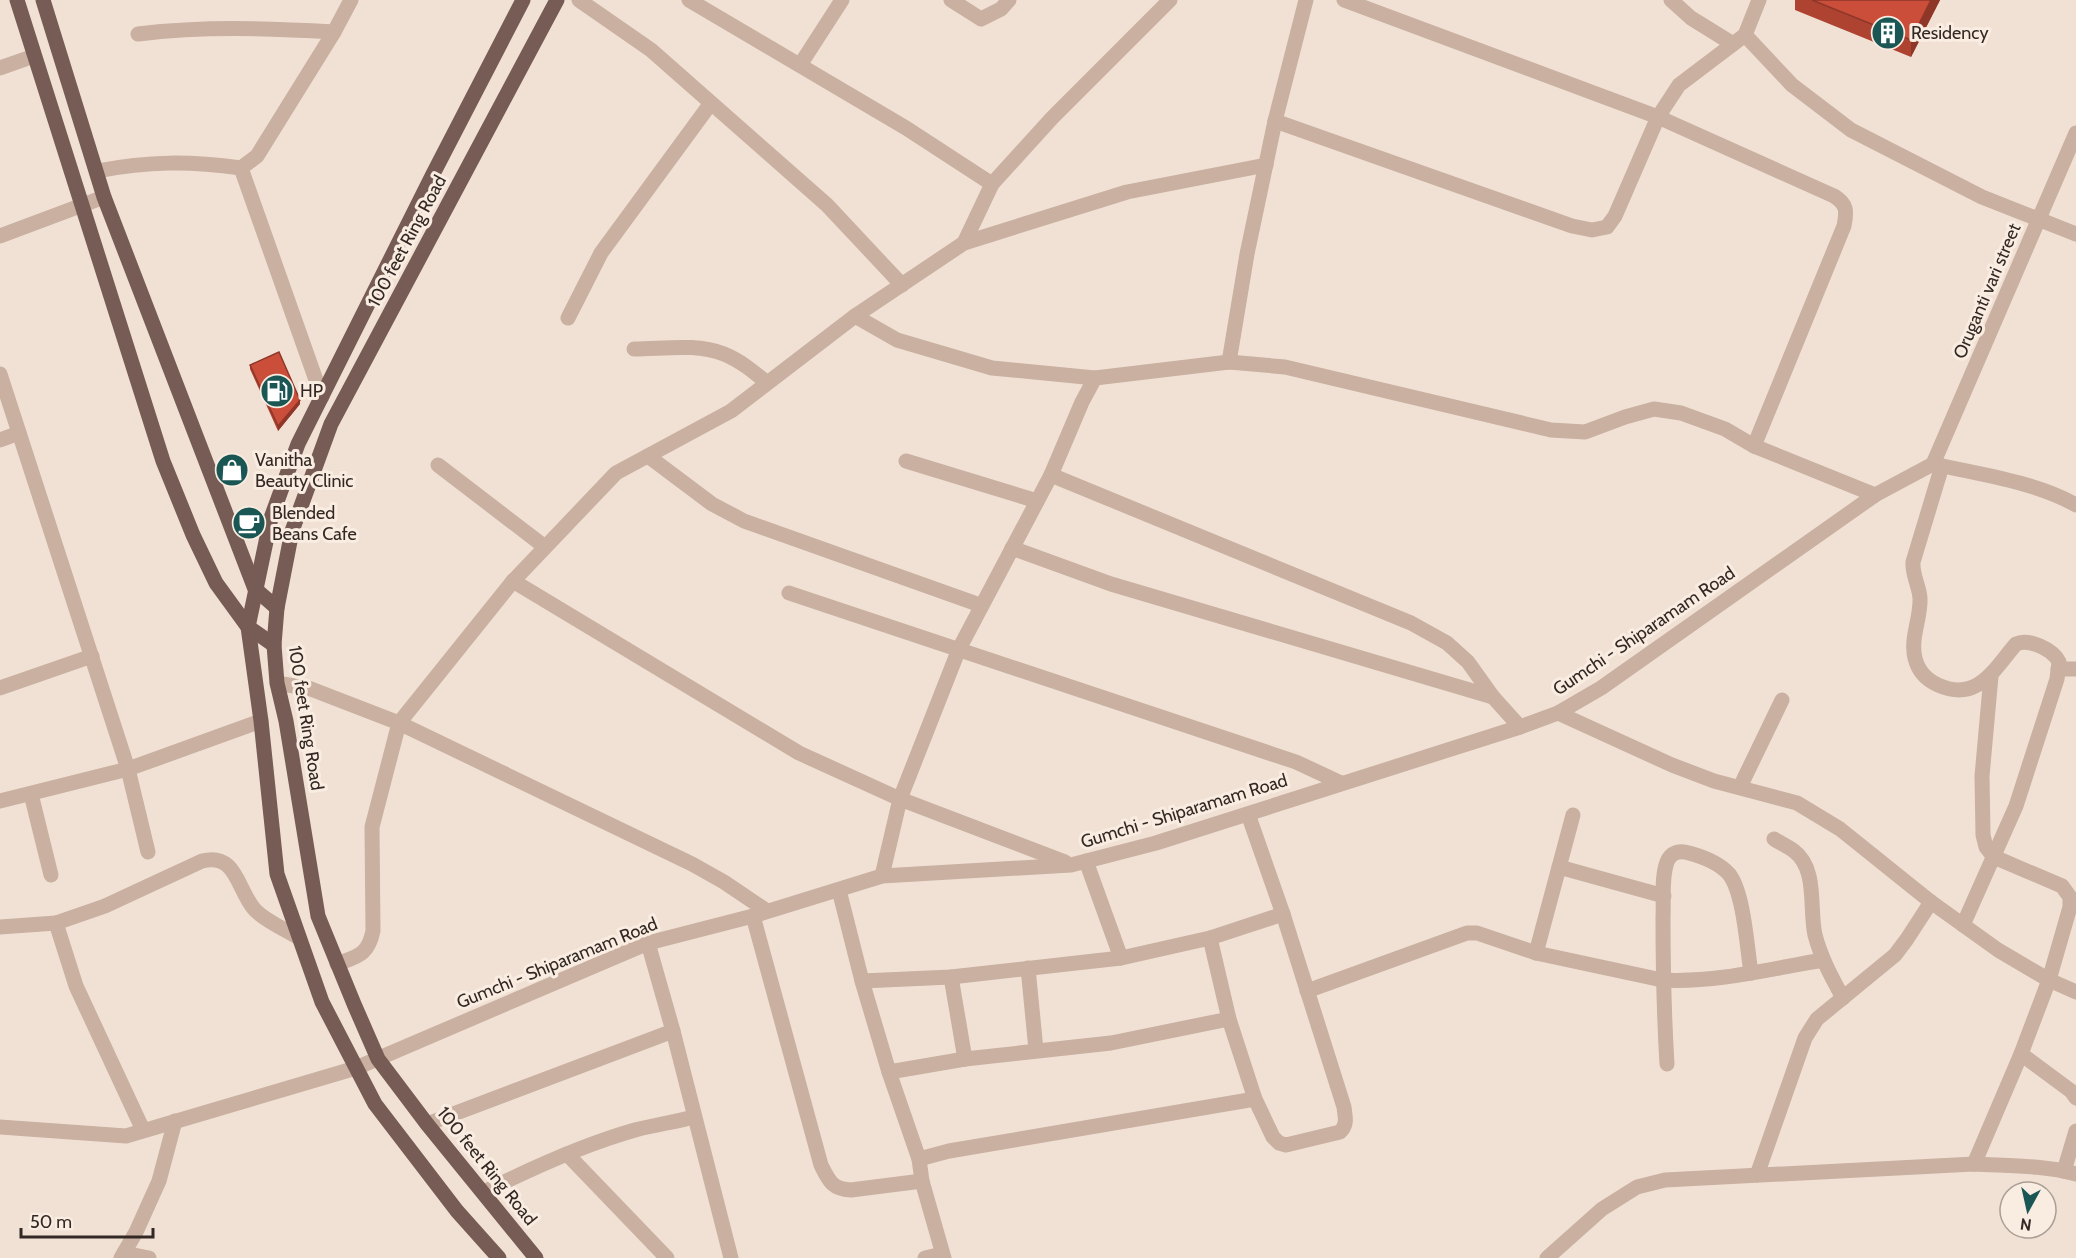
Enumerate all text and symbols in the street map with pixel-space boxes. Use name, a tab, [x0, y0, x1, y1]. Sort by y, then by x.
building icon: Residency	[1870, 15, 1906, 51]
place label: Residency	[1911, 22, 1989, 44]
street label: 100 feet Ring Road	[363, 171, 451, 311]
street label: Oruganti vari street	[1949, 220, 2025, 362]
fuel station icon: HP	[259, 373, 295, 409]
place label: HP	[300, 380, 323, 402]
place label: Vanitha Beauty Clinic	[255, 449, 353, 492]
shop icon: Vanitha Beauty Clinic	[214, 452, 250, 488]
place label: Blended Beans Cafe	[272, 502, 357, 545]
cafe icon: Blended Beans Cafe	[231, 505, 267, 541]
street label: Gumchi - Shiparamam Road	[1549, 562, 1739, 700]
street label: 100 feet Ring Road	[284, 644, 328, 792]
street label: Gumchi - Shiparamam Road	[1078, 769, 1290, 853]
street label: Gumchi - Shiparamam Road	[453, 913, 661, 1013]
street label: 100 feet Ring Road	[432, 1102, 542, 1230]
north arrow	[1998, 1180, 2058, 1240]
scale bar	[21, 1201, 153, 1239]
text: 50 m	[30, 1211, 72, 1233]
text: N	[2019, 1214, 2033, 1235]

